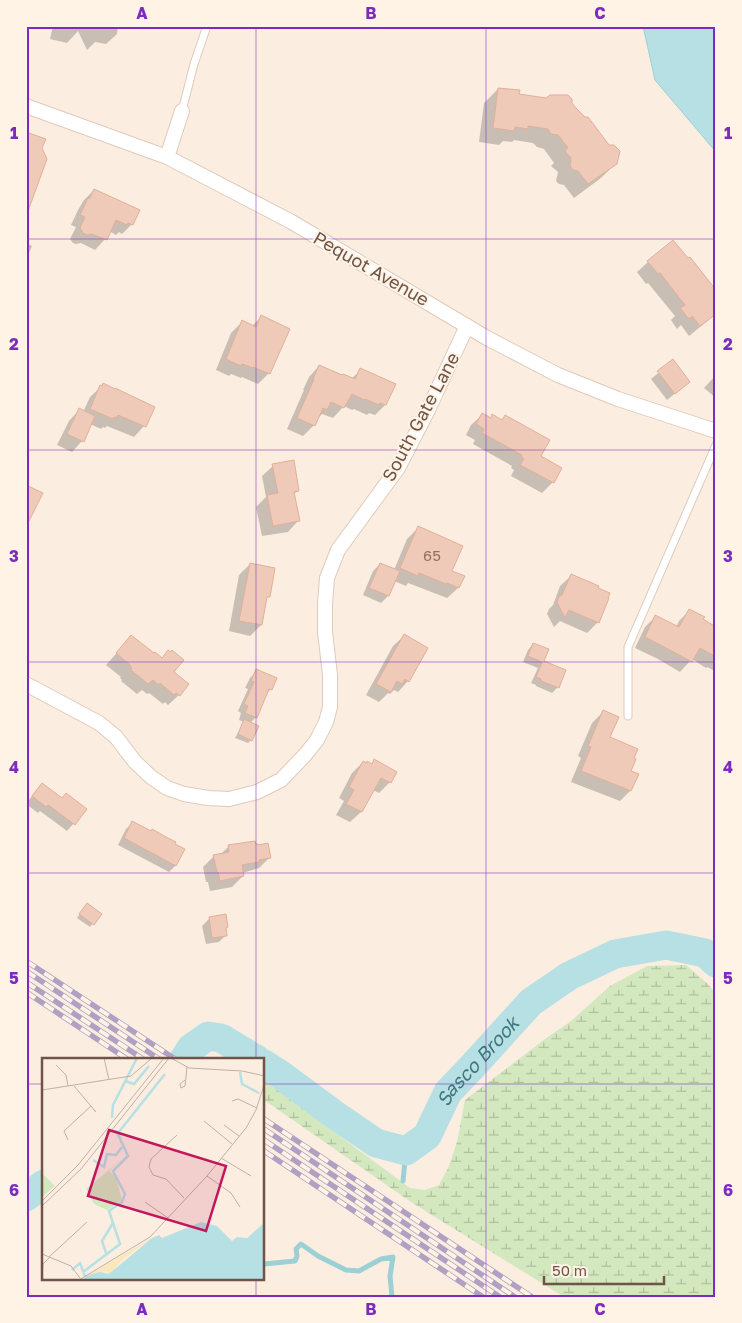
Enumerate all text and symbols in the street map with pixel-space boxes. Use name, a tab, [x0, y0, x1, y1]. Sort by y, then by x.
text: A	[136, 3, 148, 23]
text: B	[365, 3, 377, 23]
text: C	[594, 3, 606, 23]
text: 1	[10, 123, 18, 143]
text: 1	[724, 123, 732, 143]
street label: Pequot Avenue	[310, 226, 433, 310]
text: 2	[9, 334, 19, 354]
text: 2	[723, 334, 733, 354]
street label: South Gate Lane	[377, 348, 463, 485]
text: 3	[9, 546, 19, 566]
house number: 65	[423, 546, 441, 564]
text: 3	[723, 546, 733, 566]
text: 4	[9, 757, 19, 777]
text: 4	[723, 757, 733, 777]
text: 5	[9, 968, 19, 988]
text: 5	[723, 968, 733, 988]
water label: Sasco Brook	[431, 1010, 525, 1110]
inset map	[42, 1058, 265, 1280]
text: 6	[9, 1180, 19, 1200]
text: 6	[723, 1180, 733, 1200]
scale bar	[544, 1253, 664, 1285]
text: 50 m	[552, 1261, 587, 1279]
text: A	[136, 1299, 148, 1319]
text: B	[365, 1299, 377, 1319]
text: C	[594, 1299, 606, 1319]

